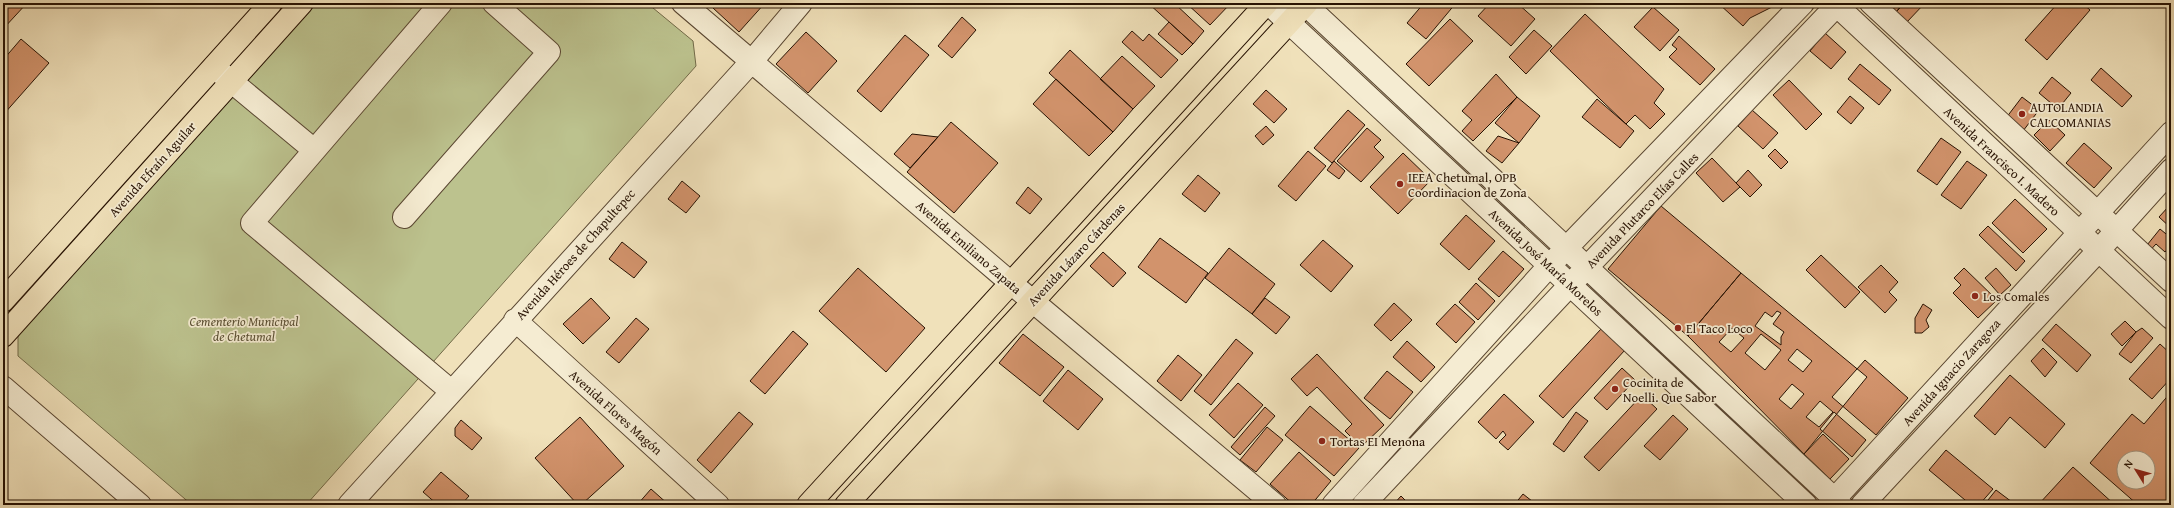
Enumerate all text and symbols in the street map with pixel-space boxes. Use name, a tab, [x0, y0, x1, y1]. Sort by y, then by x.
place label: AUTOLANDIA CALCOMANIAS	[2030, 98, 2111, 132]
street label: Avenida Francisco I. Madero	[1939, 102, 2064, 221]
marker: AUTOLANDIA CALCOMANIAS	[2017, 109, 2027, 119]
street label: Avenida Efraín Aguilar	[104, 117, 201, 221]
street label: Avenida Plutarco Elías Calles	[1582, 148, 1703, 273]
place label: IEEA Chetumal, OPB Coordinacion de Zona	[1408, 168, 1528, 202]
marker: IEEA Chetumal, OPB Coordinacion de Zona	[1395, 179, 1405, 189]
street label: Avenida Héroes de Chapultepec	[511, 184, 640, 324]
street label: Avenida Emiliano Zapata	[912, 196, 1026, 299]
street label: Avenida Lázaro Cárdenas	[1023, 198, 1130, 310]
street label: Avenida José María Morelos	[1484, 204, 1607, 320]
place label: Los Comales	[1983, 287, 2049, 306]
marker: Los Comales	[1970, 291, 1980, 301]
park label: Cementerio Municipal de Chetumal	[189, 312, 299, 346]
street label: Avenida Ignacio Zaragoza	[1898, 314, 2005, 430]
place label: El Taco Loco	[1686, 319, 1753, 338]
marker: El Taco Loco	[1673, 323, 1683, 333]
street label: Avenida Flores Magón	[565, 365, 667, 460]
place label: Cocinita de Noelli. Que Sabor	[1623, 373, 1717, 407]
marker: Cocinita de Noelli. Que Sabor	[1610, 384, 1620, 394]
place label: Tortas EI Menona	[1330, 432, 1426, 451]
marker: Tortas EI Menona	[1317, 436, 1327, 446]
north arrow	[2116, 450, 2156, 490]
text: N	[2119, 456, 2137, 472]

